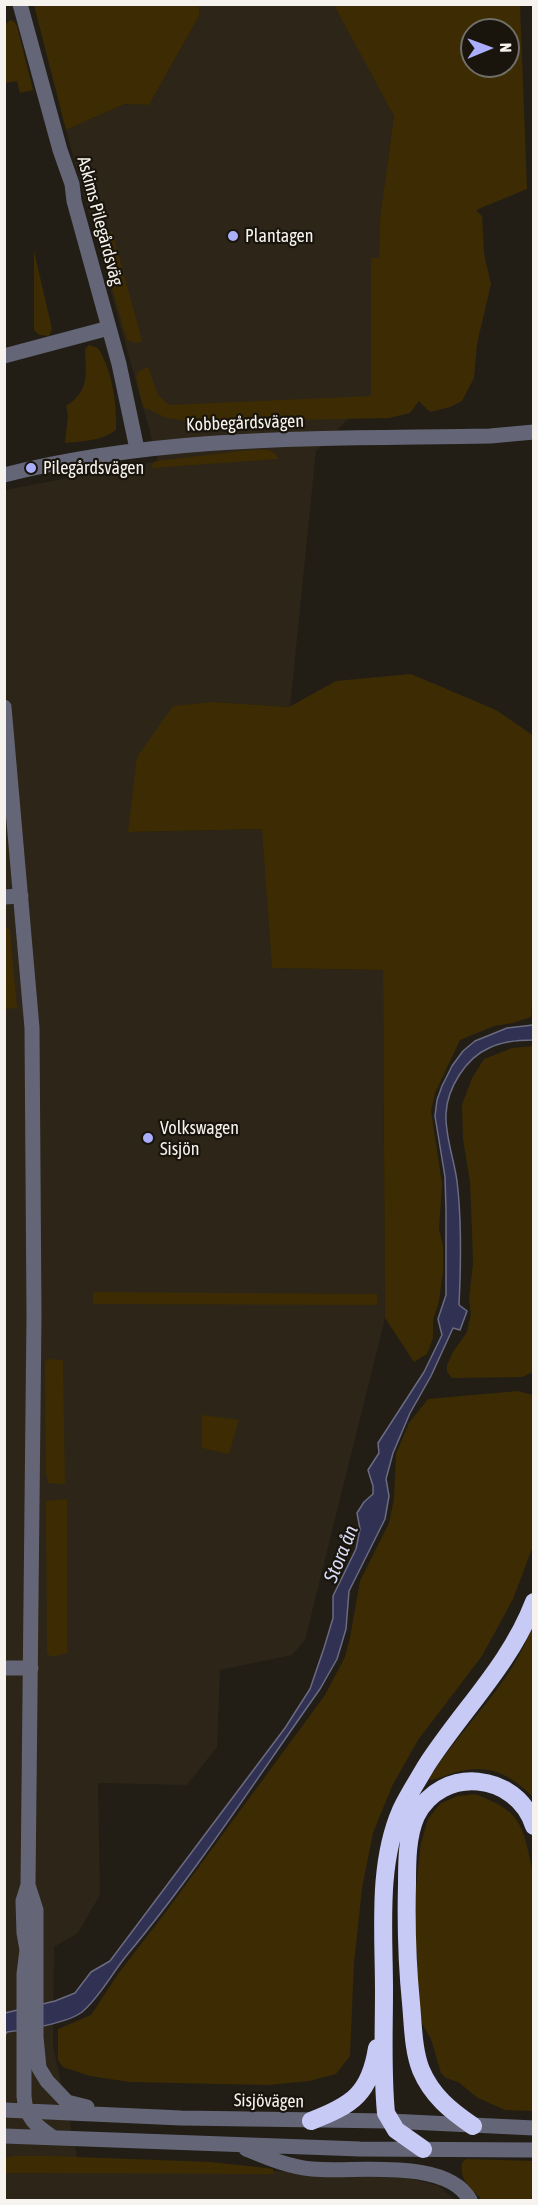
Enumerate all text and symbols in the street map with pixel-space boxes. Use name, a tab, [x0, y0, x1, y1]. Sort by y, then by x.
north arrow	[460, 18, 520, 78]
text: N	[497, 43, 515, 53]
street label: Askims Pilegårdsväg	[72, 154, 128, 288]
place label: Plantagen	[245, 225, 314, 247]
marker: Plantagen	[226, 229, 240, 243]
street label: Kobbegårdsvägen	[186, 410, 304, 436]
place label: Pilegårdsvägen	[43, 457, 144, 479]
marker: Pilegårdsvägen	[24, 461, 38, 475]
place label: Volkswagen Sisjön	[160, 1117, 239, 1160]
marker: Volkswagen Sisjön	[141, 1131, 155, 1145]
water label: Stora ån	[319, 1522, 363, 1586]
street label: Sisjövägen	[234, 2090, 304, 2112]

